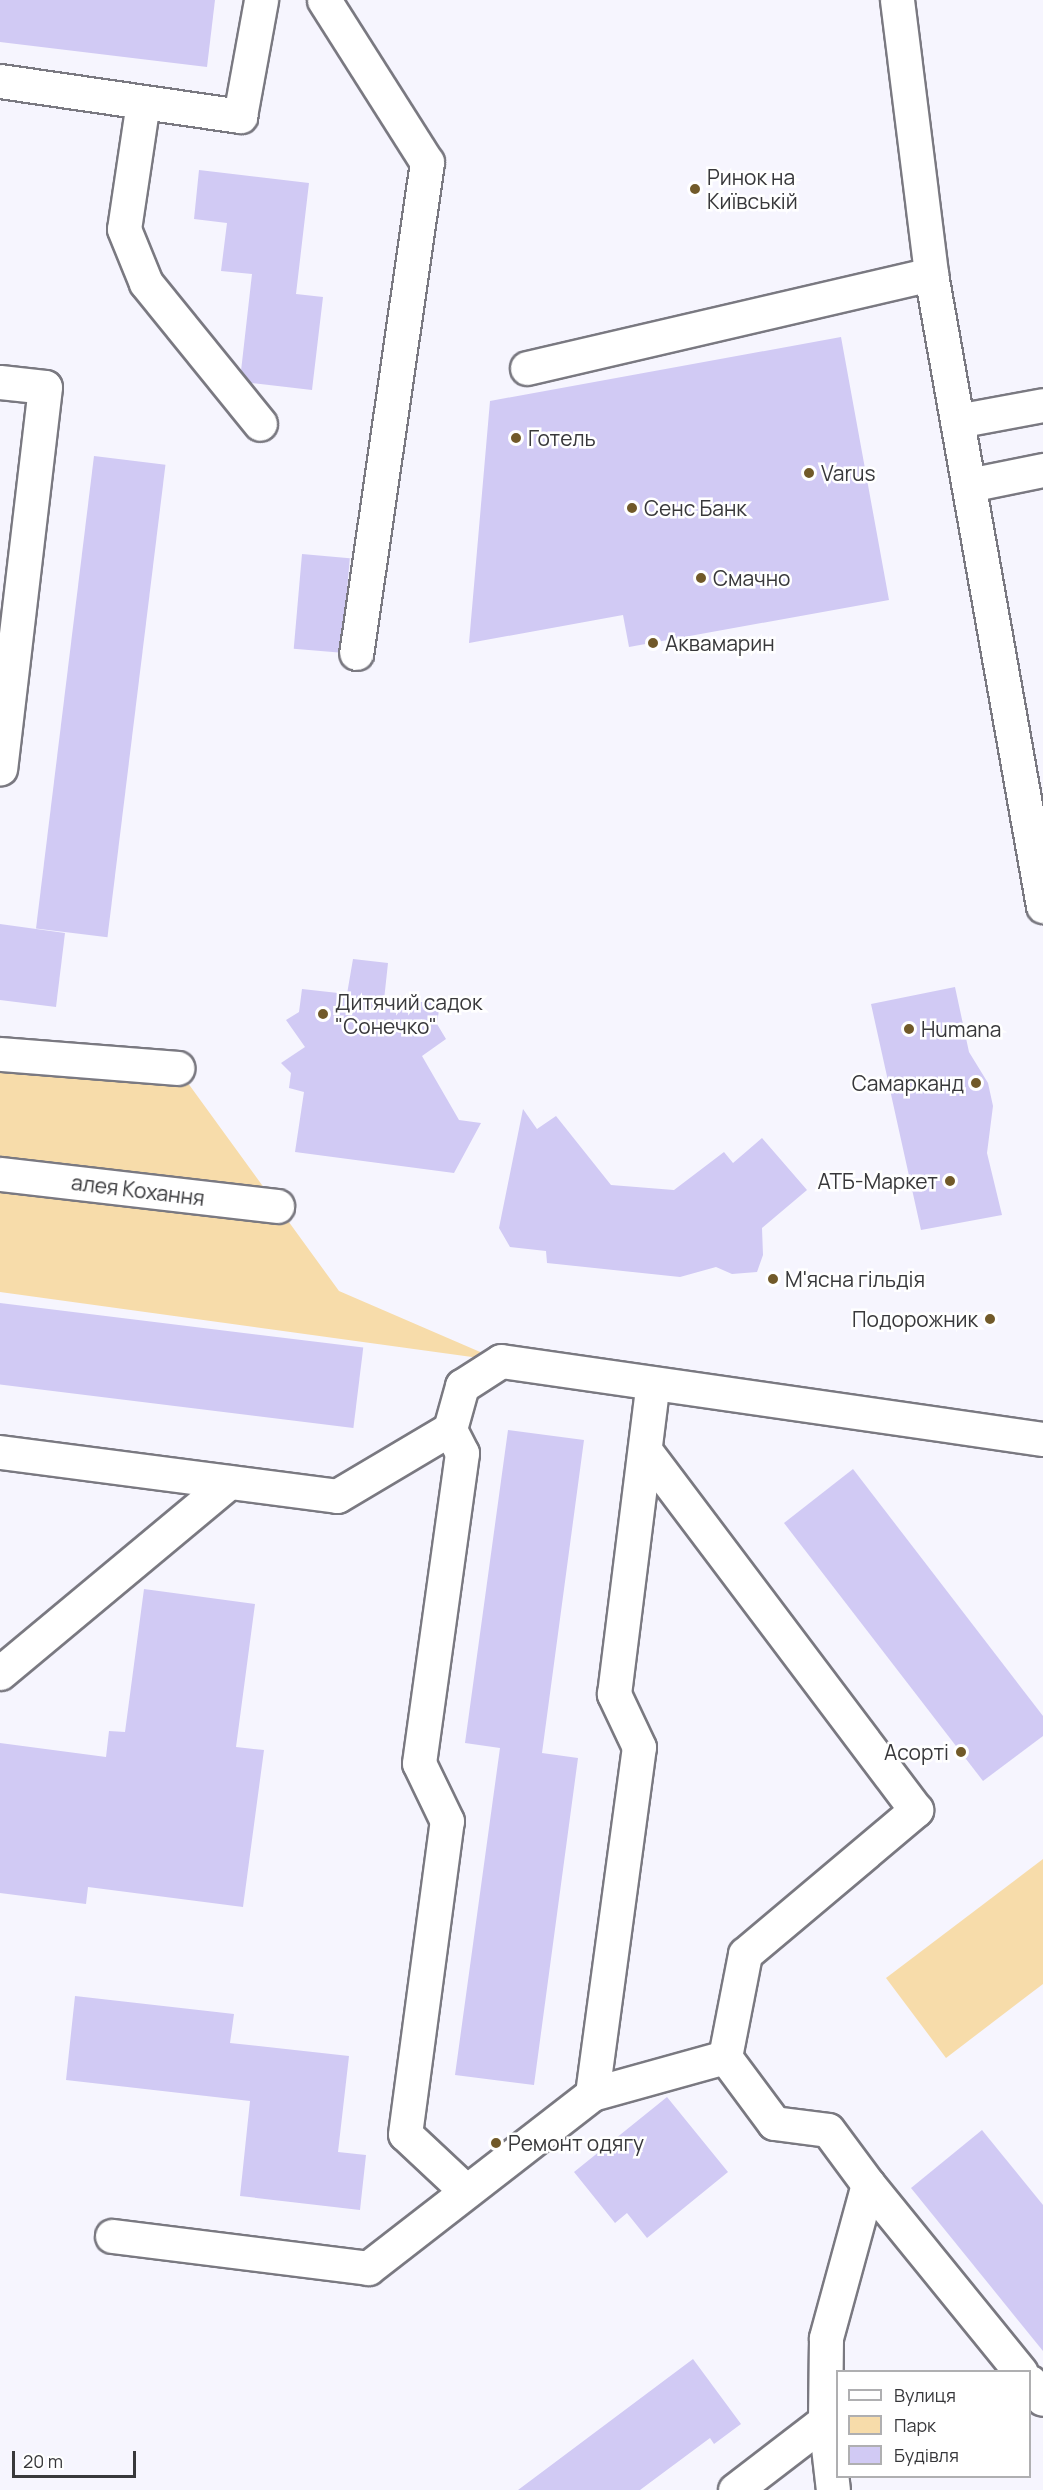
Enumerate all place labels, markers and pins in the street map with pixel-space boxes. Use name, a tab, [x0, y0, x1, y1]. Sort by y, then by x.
place label: Ринок на Київській	[707, 164, 798, 214]
marker: Ринок на Київській	[688, 182, 702, 196]
place label: Готель	[528, 425, 596, 451]
marker: Готель	[509, 431, 523, 445]
place label: Varus	[821, 460, 875, 486]
marker: Varus	[802, 466, 816, 480]
place label: Сенс Банк	[644, 495, 747, 521]
marker: Сенс Банк	[625, 501, 639, 515]
place label: Смачно	[713, 565, 790, 591]
marker: Смачно	[694, 571, 708, 585]
place label: Аквамарин	[665, 630, 775, 656]
marker: Аквамарин	[646, 636, 660, 650]
place label: Дитячий садок "Сонечко"	[335, 989, 482, 1039]
marker: Дитячий садок "Сонечко"	[316, 1007, 330, 1021]
place label: Humana	[921, 1016, 1001, 1042]
marker: Humana	[902, 1022, 916, 1036]
place label: Самарканд	[852, 1070, 964, 1096]
marker: Самарканд	[969, 1076, 983, 1090]
place label: АТБ-Маркет	[817, 1168, 938, 1194]
marker: АТБ-Маркет	[943, 1174, 957, 1188]
place label: М'ясна гільдія	[785, 1266, 925, 1292]
marker: М'ясна гільдія	[766, 1272, 780, 1286]
place label: Подорожник	[852, 1306, 978, 1332]
marker: Подорожник	[983, 1312, 997, 1326]
place label: Асорті	[884, 1739, 949, 1765]
marker: Асорті	[954, 1745, 968, 1759]
place label: Ремонт одягу	[508, 2130, 644, 2156]
marker: Ремонт одягу	[489, 2136, 503, 2150]

